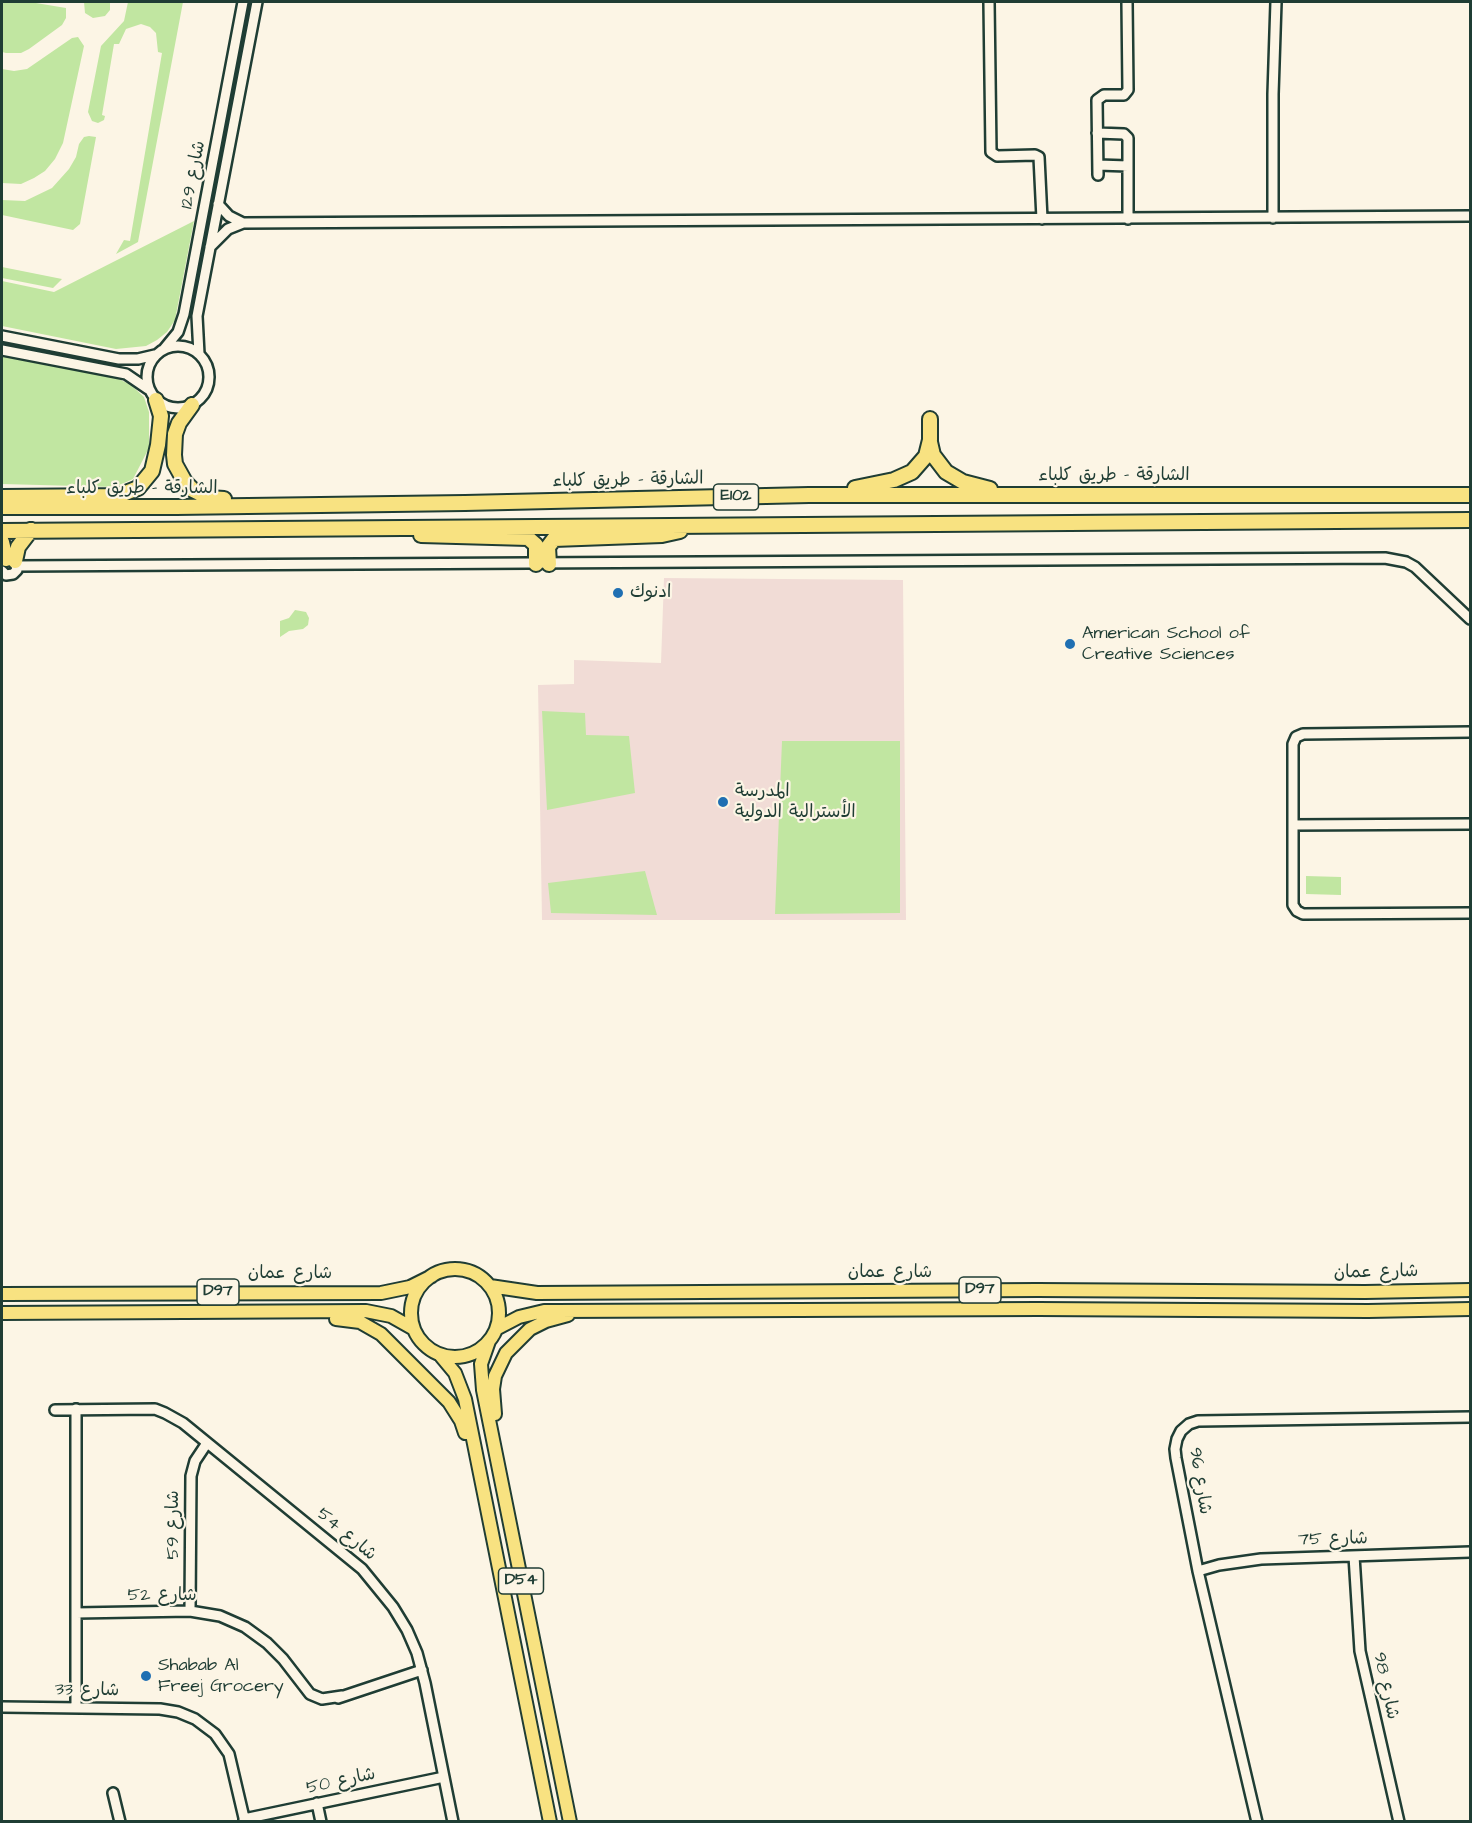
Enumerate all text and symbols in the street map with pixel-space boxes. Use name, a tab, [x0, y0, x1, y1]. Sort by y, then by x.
street label: شارع 129	[177, 139, 211, 211]
street label: الشارقة - طريق كلباء	[1038, 465, 1190, 487]
street label: الشارقة - طريق كلباء	[552, 469, 704, 493]
street label: الشارقة - طريق كلباء	[66, 478, 218, 500]
road number: E102	[714, 484, 758, 510]
place label: ادنوك	[630, 582, 672, 604]
marker: ادنوك	[611, 586, 625, 600]
place label: American School of Creative Sciences	[1082, 623, 1250, 666]
marker: American School of Creative Sciences	[1063, 637, 1077, 651]
place label: المدرسة الأسترالية الدولية	[735, 781, 856, 824]
marker: المدرسة الأسترالية الدولية	[716, 795, 730, 809]
street label: شارع عمان	[1334, 1261, 1418, 1285]
street label: شارع عمان	[848, 1262, 932, 1284]
street label: شارع عمان	[248, 1263, 332, 1285]
road number: D97	[959, 1277, 1001, 1303]
road number: D97	[197, 1279, 239, 1305]
street label: شارع 96	[1183, 1446, 1215, 1516]
street label: شارع 59	[163, 1490, 185, 1560]
street label: شارع 54	[312, 1504, 380, 1566]
street label: شارع 75	[1298, 1529, 1368, 1551]
road number: D54	[498, 1568, 544, 1594]
street label: شارع 52	[127, 1585, 197, 1607]
street label: شارع 98	[1367, 1650, 1403, 1722]
place label: Shabab Al Freej Grocery	[158, 1655, 284, 1698]
marker: Shabab Al Freej Grocery	[139, 1669, 153, 1683]
street label: شارع 33	[55, 1680, 119, 1702]
street label: شارع 50	[304, 1764, 378, 1800]

